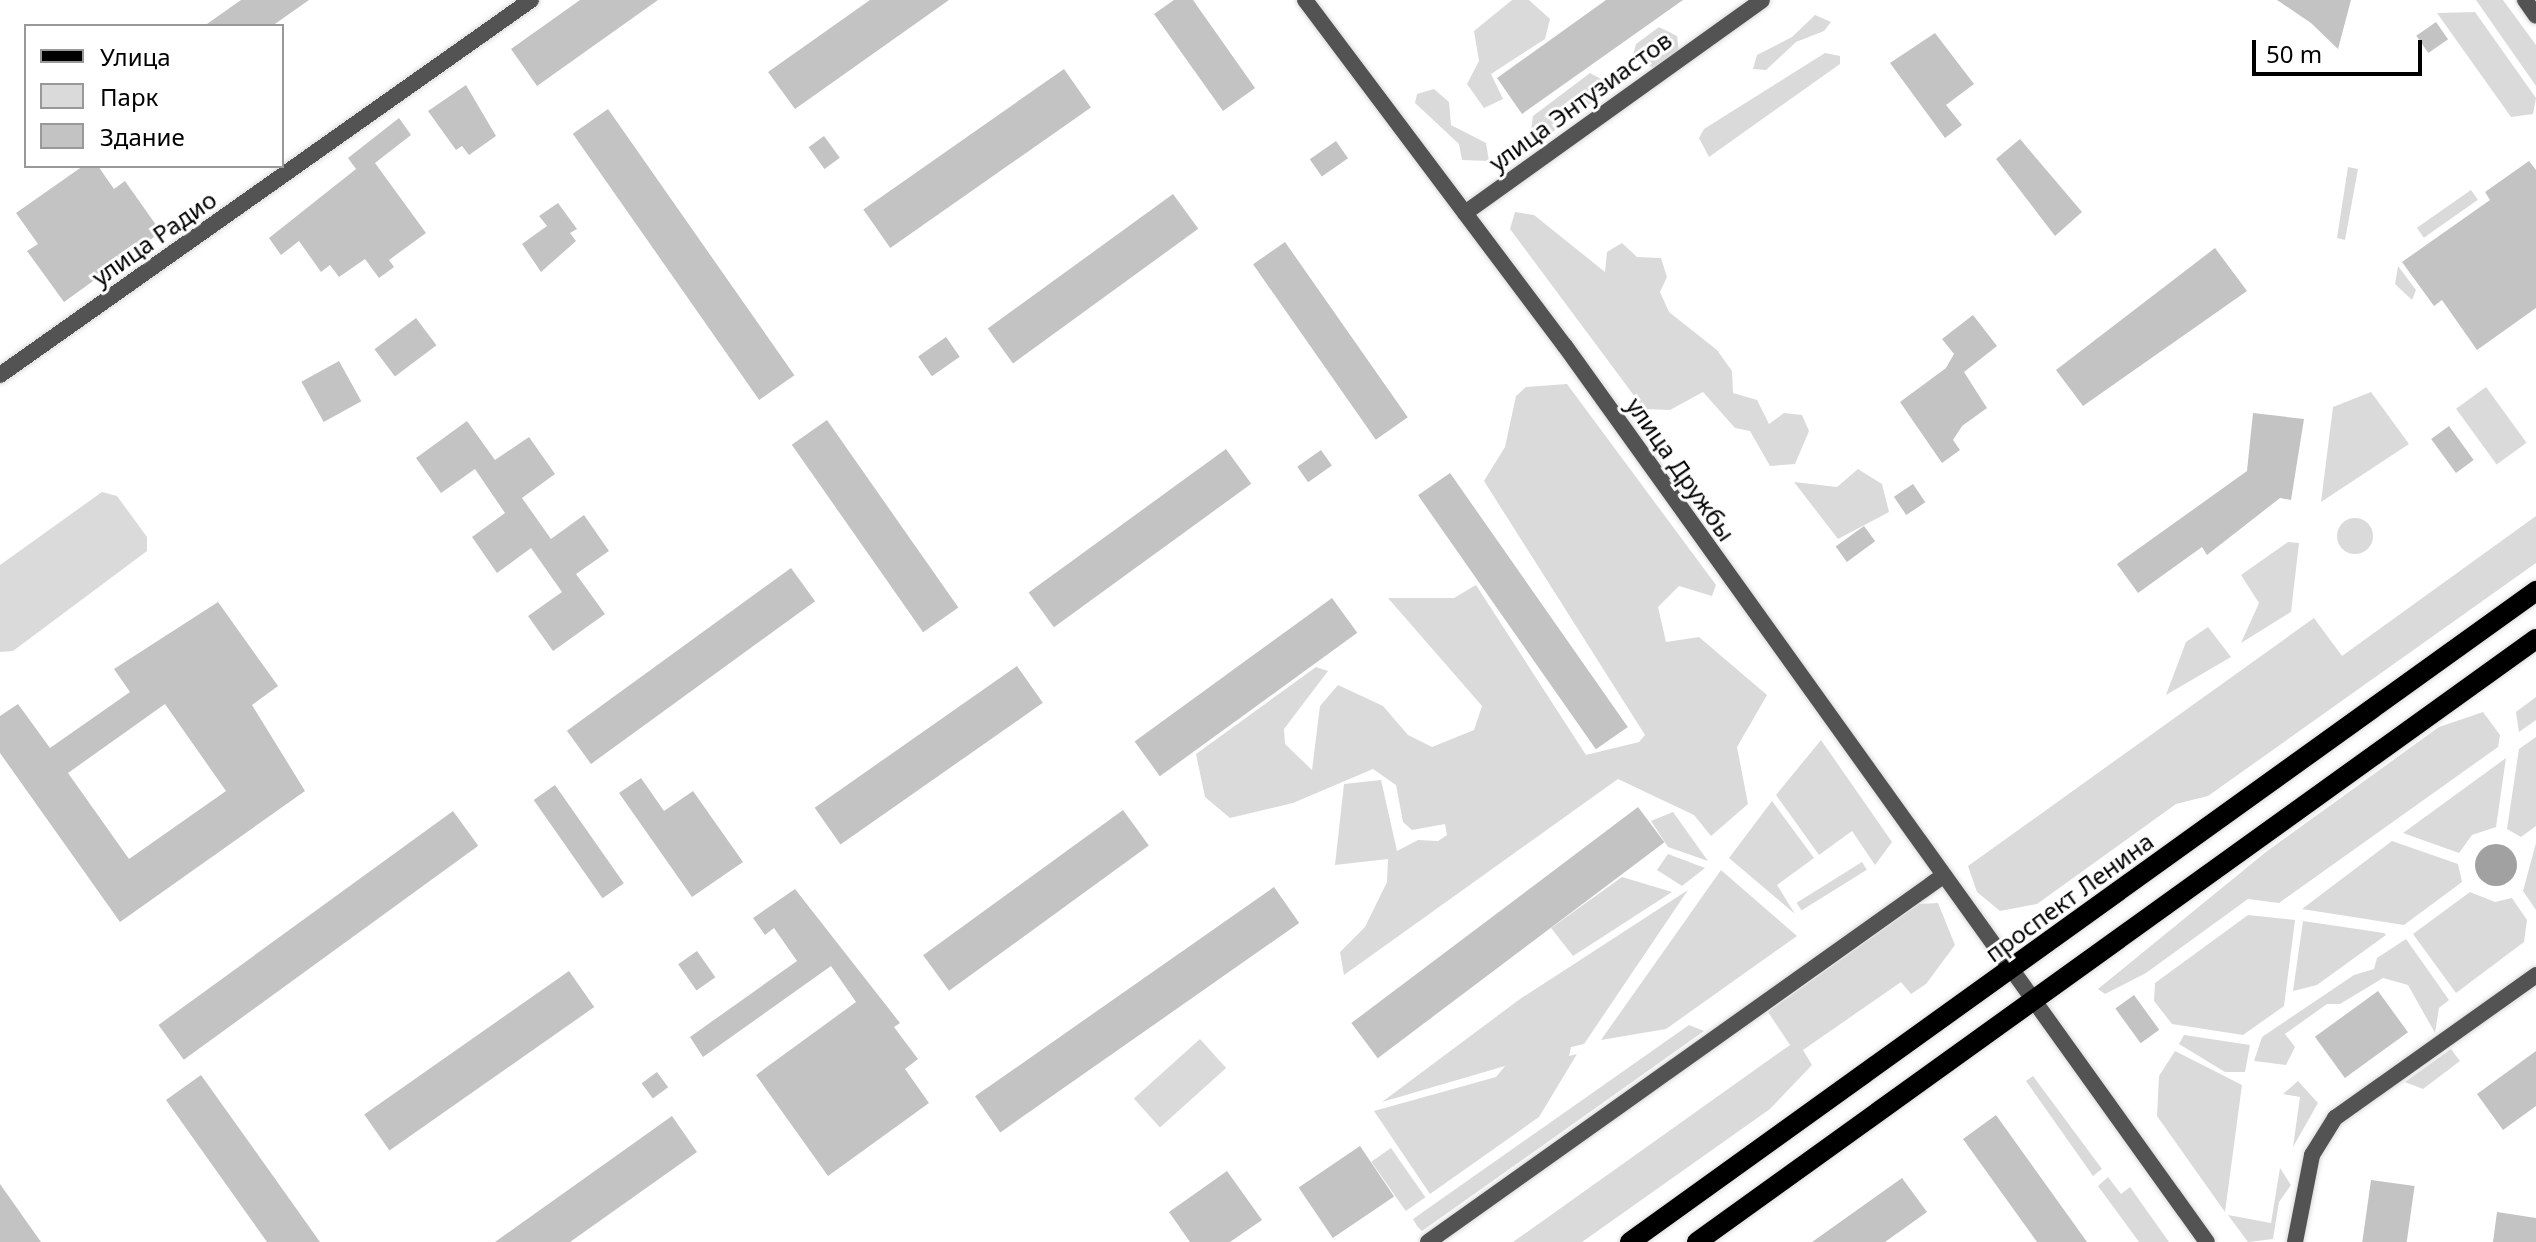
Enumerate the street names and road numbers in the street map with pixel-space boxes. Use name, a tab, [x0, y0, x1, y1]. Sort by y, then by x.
street label: улица Энтузиастов	[1483, 25, 1677, 177]
street label: улица Радио	[86, 185, 222, 291]
street label: улица Дружбы	[1621, 392, 1741, 546]
street label: проспект Ленина	[1979, 826, 2159, 968]

